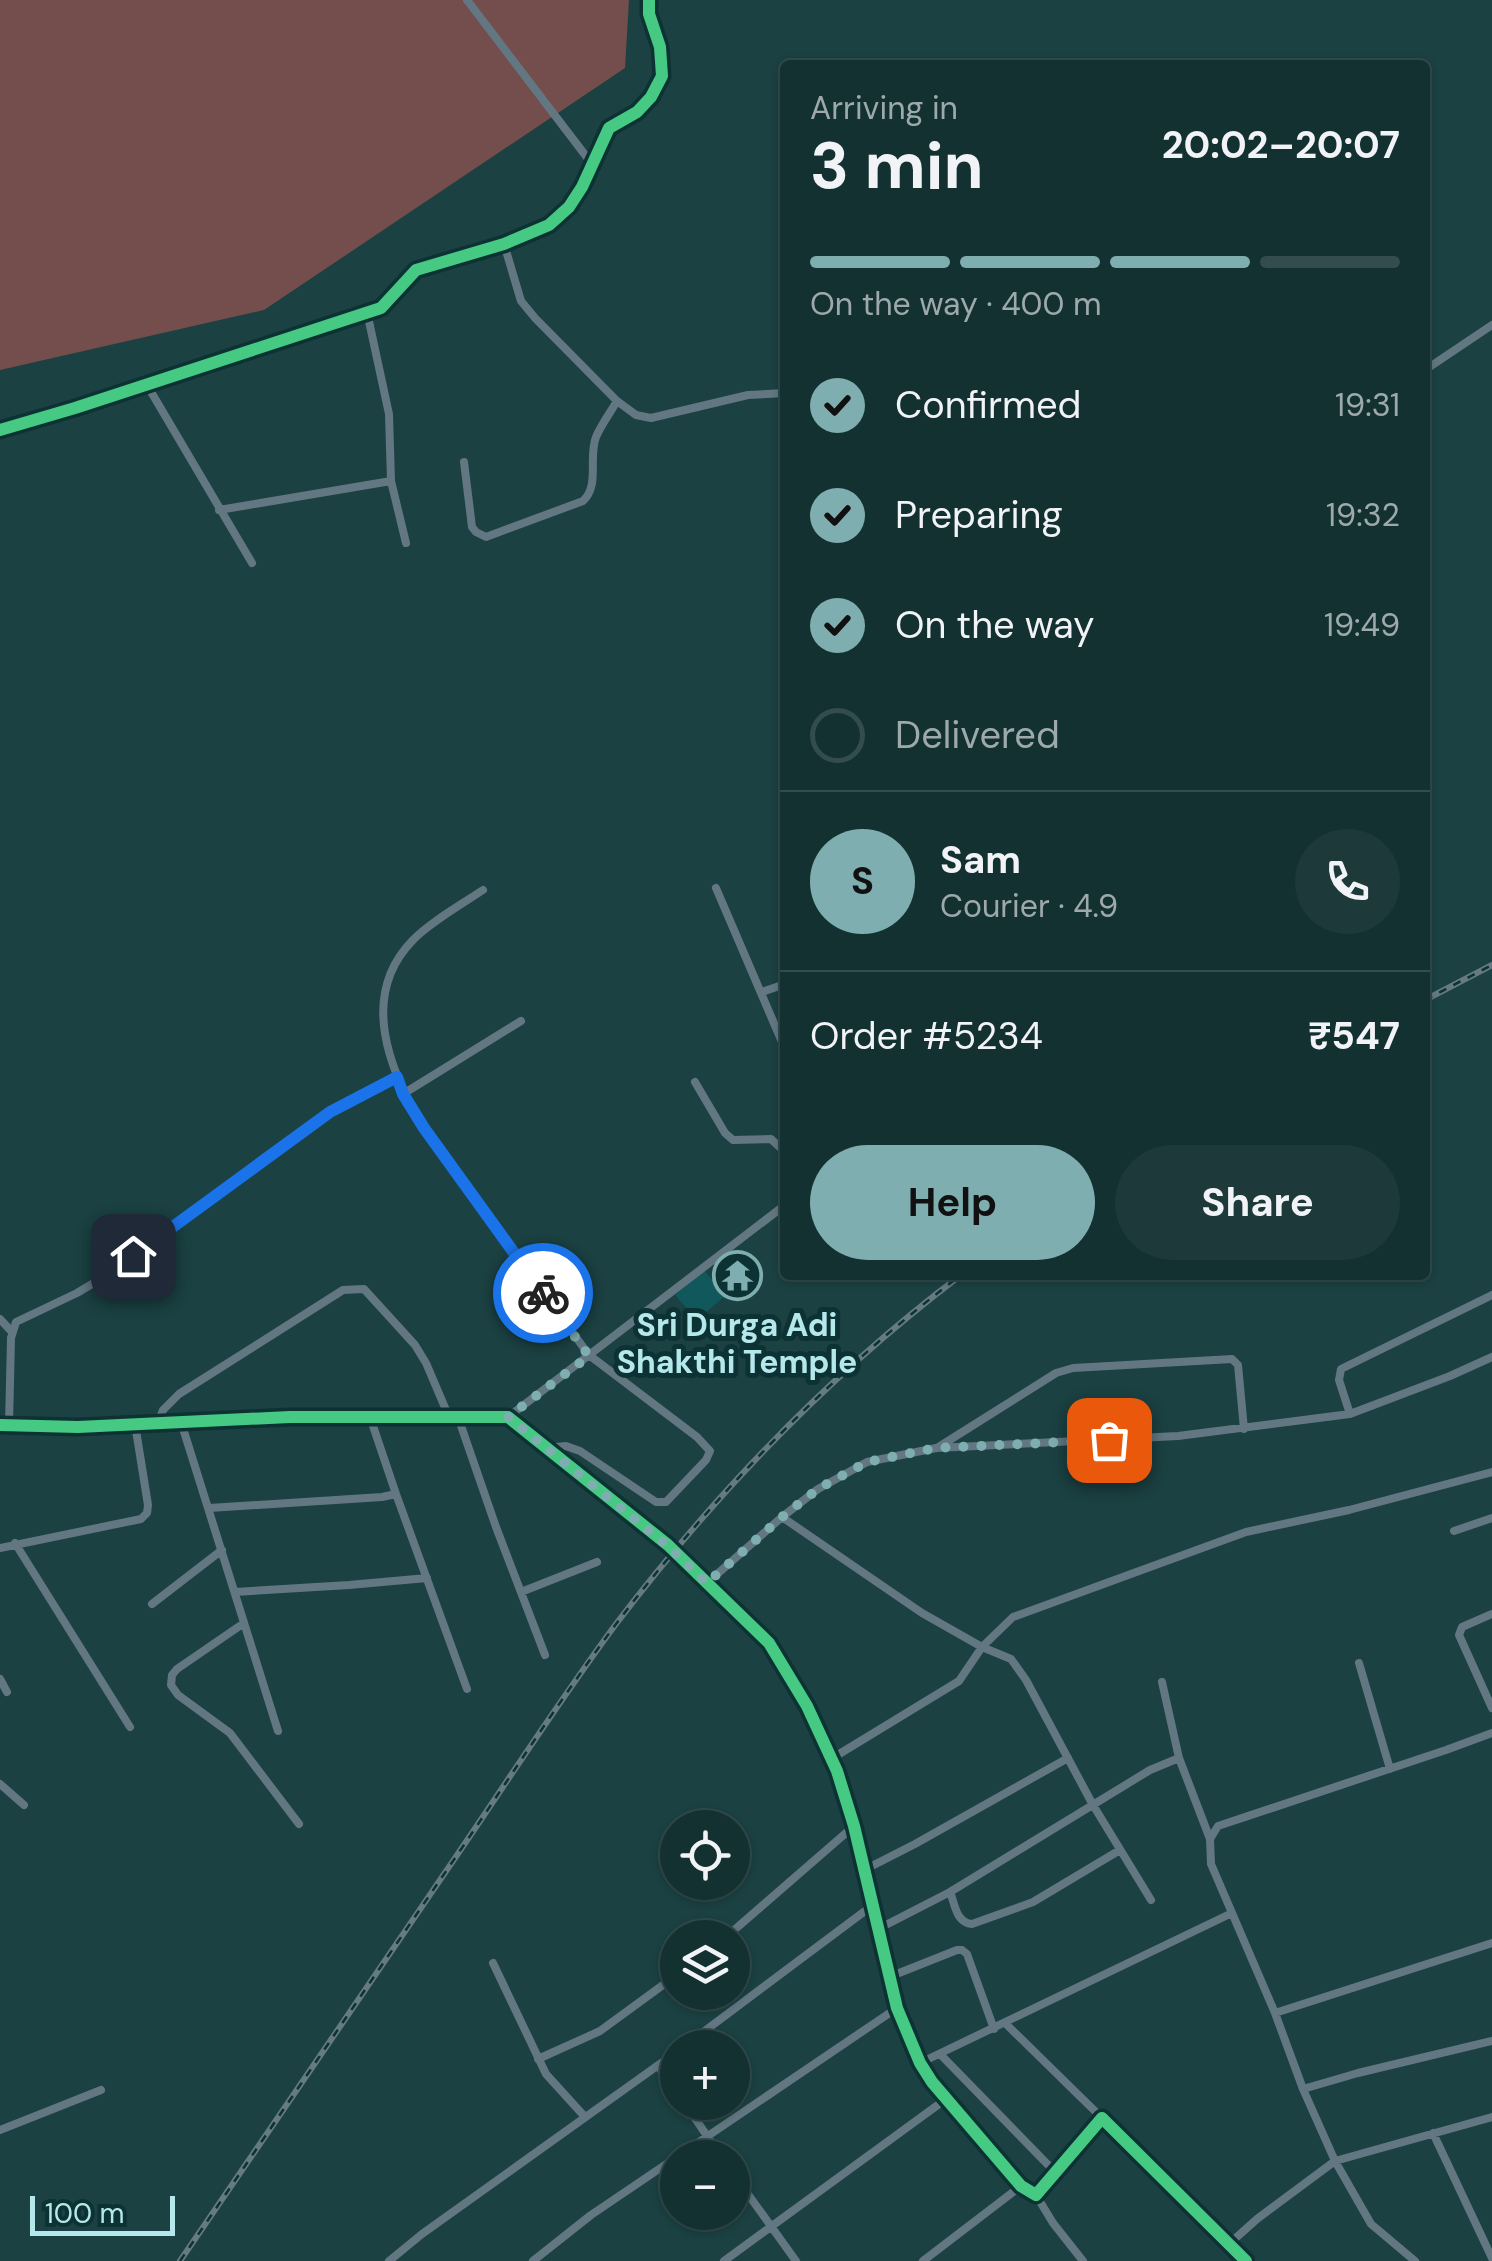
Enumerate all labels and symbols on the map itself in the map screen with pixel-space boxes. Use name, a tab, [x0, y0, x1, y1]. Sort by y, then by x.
pin	[91, 1214, 176, 1299]
courier	[493, 1243, 593, 1343]
temple icon: Sri Durga Adi Shakthi Temple	[711, 1249, 763, 1301]
place label: Sri Durga Adi Shakthi Temple	[617, 1304, 857, 1383]
pin	[1067, 1398, 1152, 1483]
scale bar	[30, 2191, 175, 2236]

